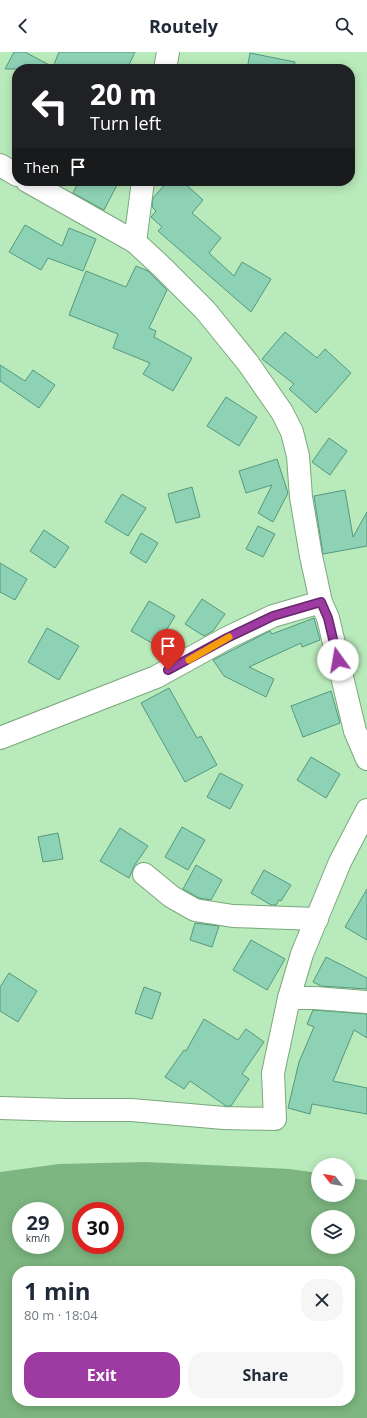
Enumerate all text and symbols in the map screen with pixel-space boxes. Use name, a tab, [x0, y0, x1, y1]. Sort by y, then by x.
text: Routely	[149, 14, 218, 38]
icon: back	[12, 15, 34, 37]
icon: search	[333, 15, 355, 37]
text: 20 m	[90, 75, 157, 113]
icon: left	[24, 80, 76, 132]
text: Turn left	[90, 111, 161, 135]
icon: arrive	[67, 156, 89, 178]
text: Then	[24, 157, 59, 177]
pin	[151, 629, 185, 670]
icon: arrive	[157, 635, 179, 657]
position arrow	[317, 639, 359, 681]
north arrow	[311, 1158, 355, 1202]
map controls	[311, 1158, 355, 1254]
speed limit sign: 30	[72, 1202, 124, 1254]
text: 29	[27, 1209, 49, 1236]
button: layers	[311, 1210, 355, 1254]
text: km/h	[26, 1231, 50, 1245]
text: 1 min	[24, 1274, 91, 1307]
button: close	[301, 1279, 343, 1321]
text: 80 m · 18:04	[24, 1306, 98, 1324]
button: Exit	[24, 1352, 180, 1398]
button: Share	[188, 1352, 343, 1398]

